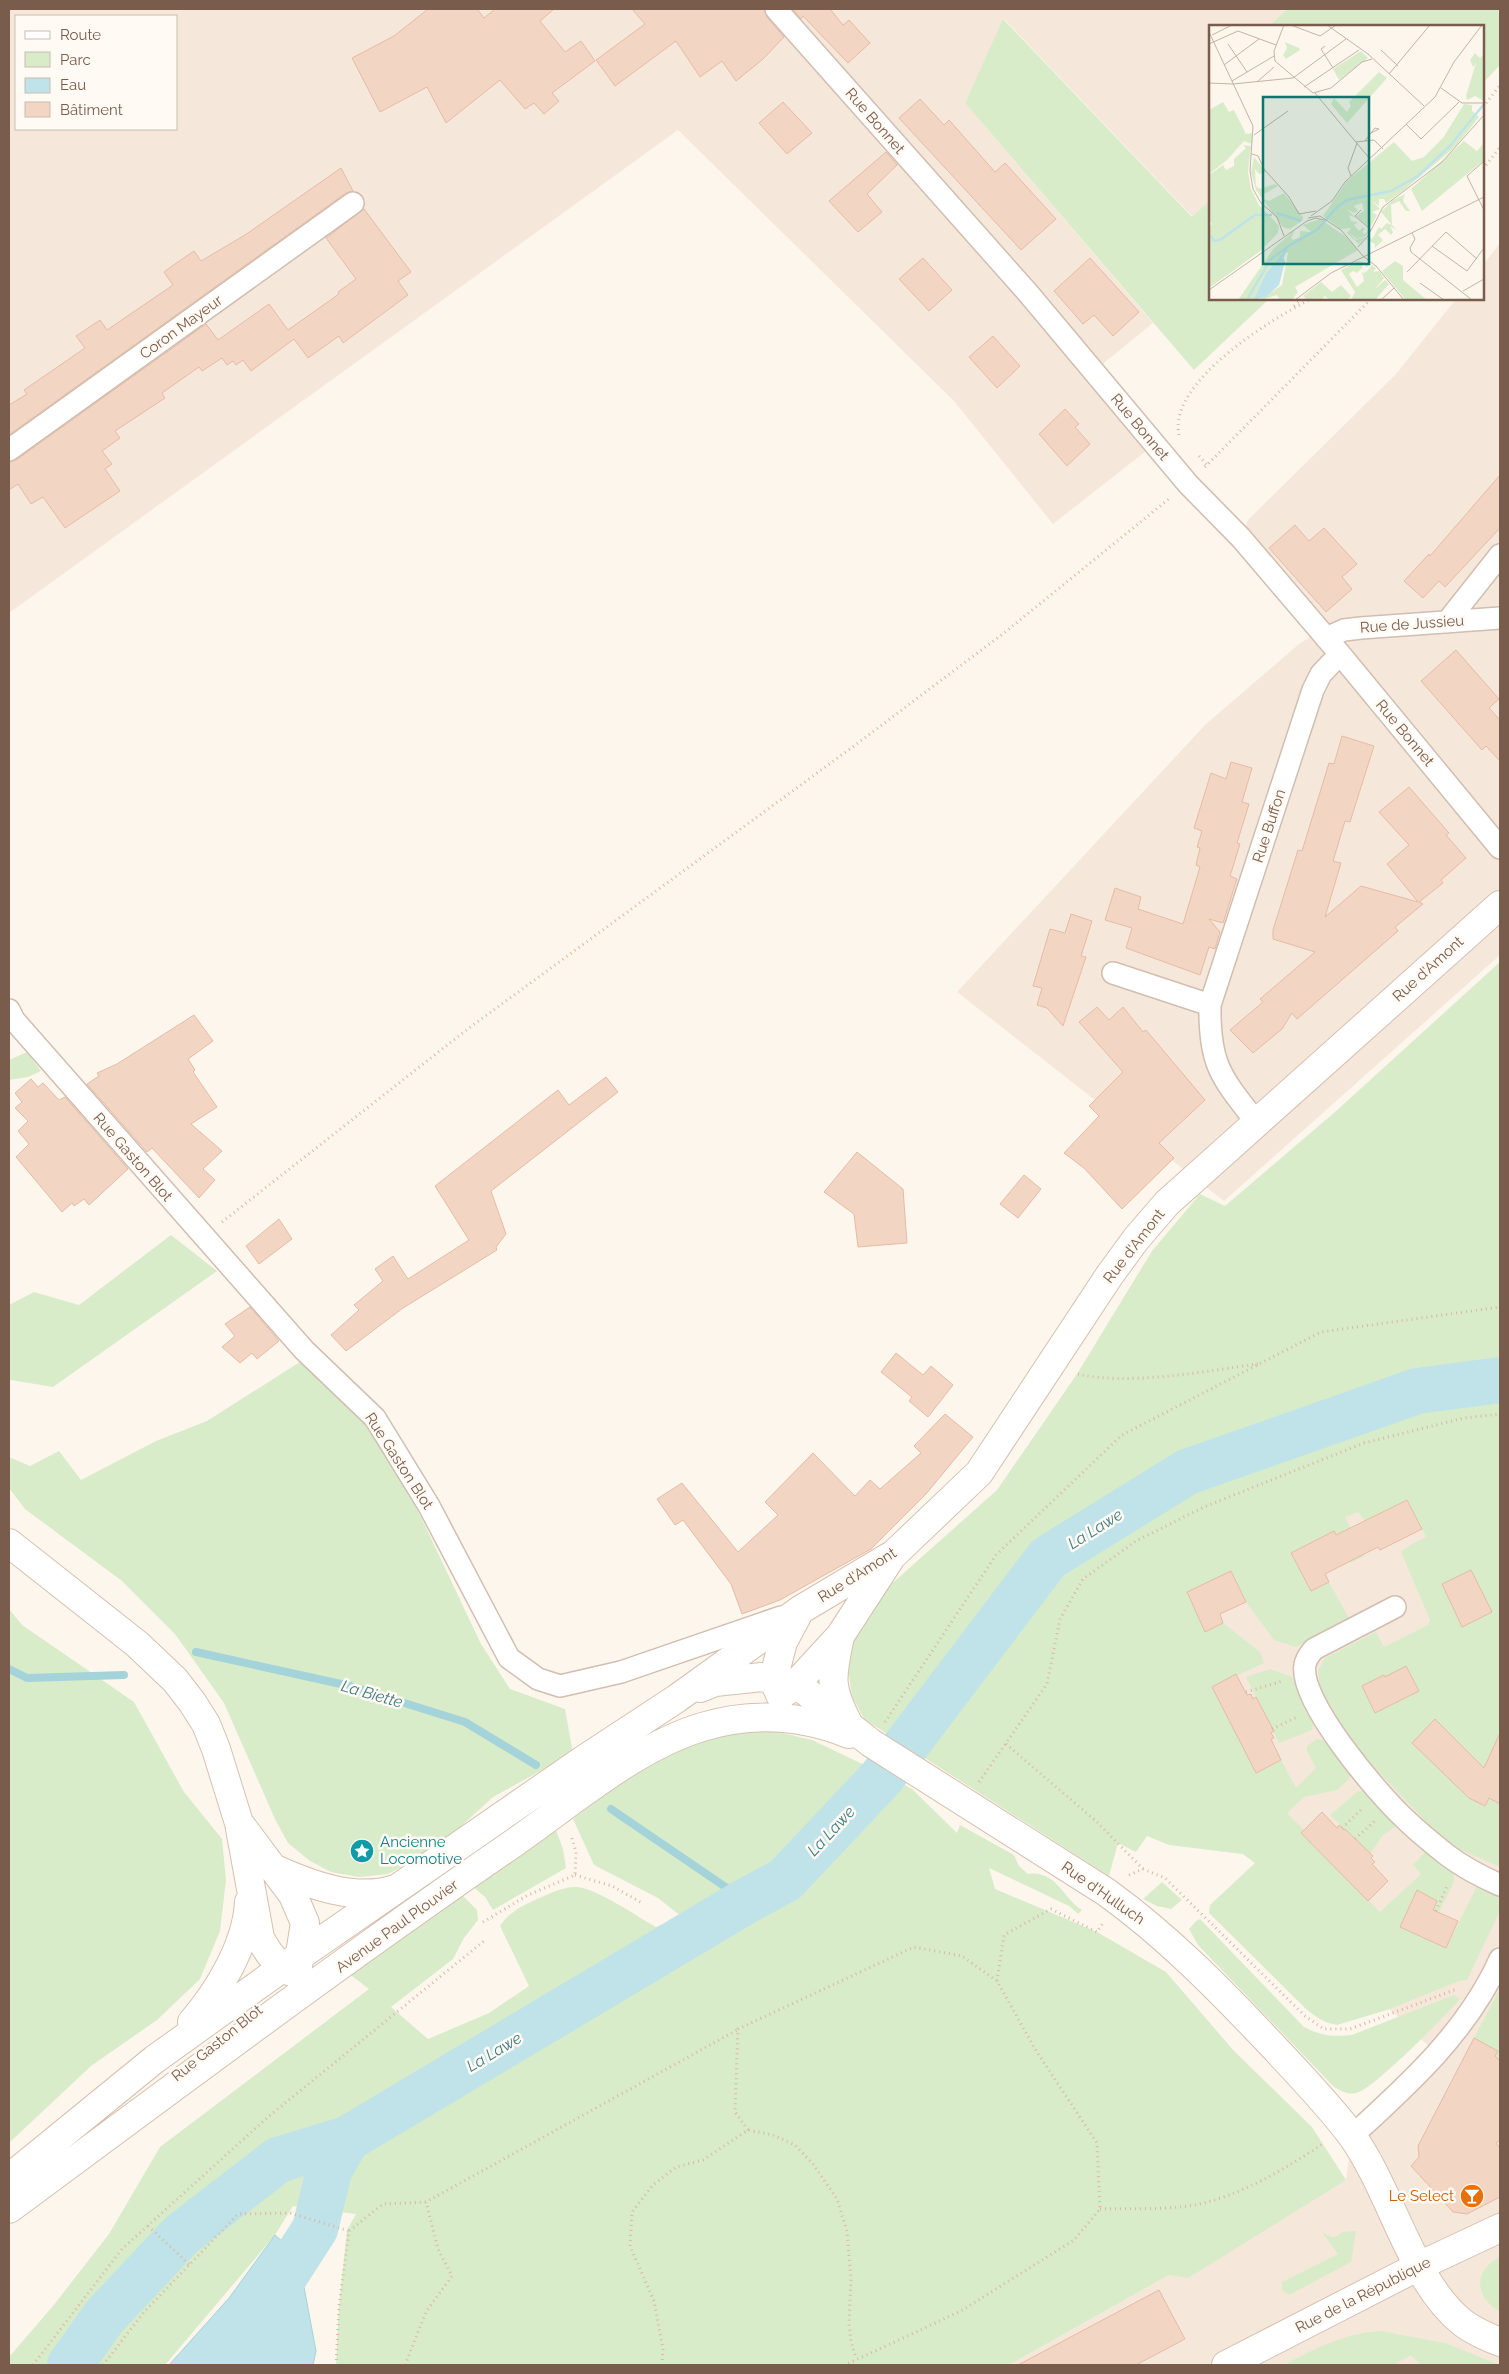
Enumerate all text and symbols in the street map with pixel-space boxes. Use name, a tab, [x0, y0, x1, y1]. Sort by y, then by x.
legend	[15, 15, 178, 130]
inset map	[1209, 25, 1484, 300]
text: Route	[60, 26, 101, 44]
text: Parc	[60, 51, 91, 69]
text: Eau	[60, 76, 86, 94]
street label: Rue Bonnet	[842, 84, 908, 158]
text: Bâtiment	[60, 101, 123, 119]
street label: Coron Mayeur	[136, 291, 226, 363]
street label: Rue Bonnet	[1107, 390, 1173, 464]
street label: Rue de Jussieu	[1359, 611, 1465, 637]
street label: Rue Bonnet	[1372, 696, 1438, 770]
street label: Rue Buffon	[1249, 787, 1289, 865]
street label: Rue d'Amont	[1389, 933, 1467, 1005]
street label: Rue Gaston Blot	[90, 1109, 176, 1205]
street label: Rue d'Amont	[1099, 1205, 1169, 1287]
street label: Rue Gaston Blot	[361, 1409, 437, 1513]
water label: La Lawe	[1064, 1505, 1126, 1553]
street label: Rue d'Amont	[814, 1544, 900, 1606]
water label: La Biette	[339, 1676, 405, 1712]
water label: La Lawe	[803, 1802, 859, 1860]
place label: Ancienne Locomotive	[380, 1833, 462, 1868]
place icon: Ancienne Locomotive	[349, 1838, 375, 1864]
street label: Rue d'Hulluch	[1058, 1858, 1148, 1928]
street label: Avenue Paul Plouvier	[332, 1875, 462, 1976]
street label: Rue Gaston Blot	[168, 2001, 266, 2085]
water label: La Lawe	[463, 2028, 525, 2076]
bar icon: Le Select	[1459, 2183, 1485, 2209]
place label: Le Select	[1389, 2187, 1454, 2205]
street label: Rue de la République	[1292, 2253, 1434, 2337]

